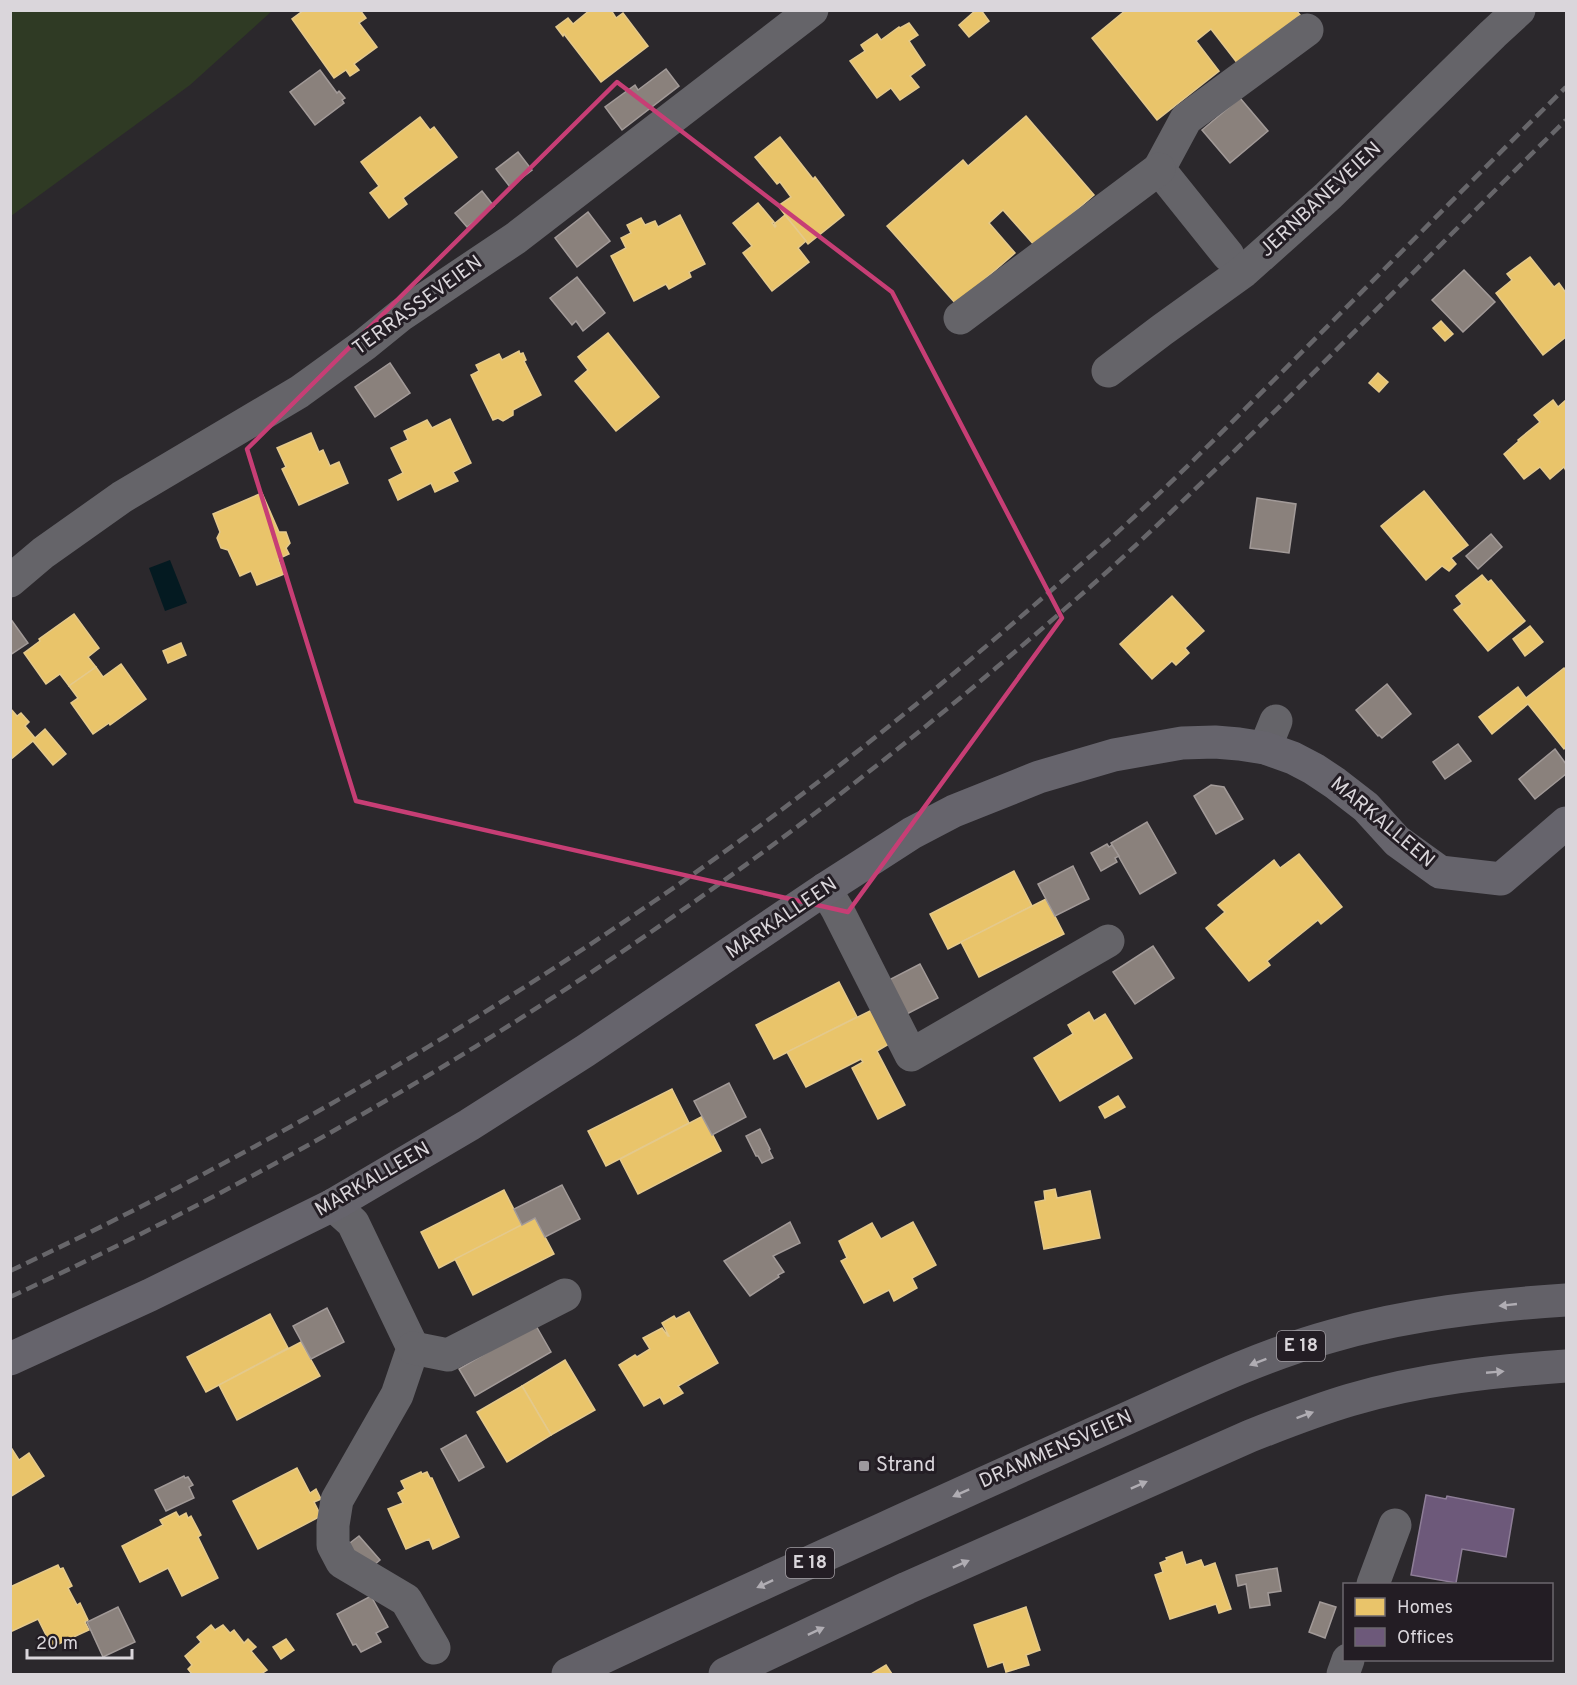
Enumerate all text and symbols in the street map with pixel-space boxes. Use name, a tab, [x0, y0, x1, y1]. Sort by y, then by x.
street label: JERNBANEVEIEN	[1254, 137, 1388, 263]
street label: TERRASSEVEIEN	[348, 250, 488, 362]
street label: MARKALLEEN	[1324, 772, 1440, 874]
street label: MARKALLEEN	[721, 872, 843, 966]
street label: MARKALLEEN	[311, 1137, 435, 1223]
one-way arrow	[1499, 1300, 1518, 1310]
road number: E 18	[1277, 1331, 1325, 1361]
one-way arrow	[1248, 1357, 1266, 1367]
one-way arrow	[1485, 1367, 1504, 1377]
street label: DRAMMENSVEIEN	[975, 1405, 1137, 1495]
one-way arrow	[1296, 1409, 1314, 1419]
place label: Strand	[876, 1453, 936, 1479]
marker: Strand	[857, 1459, 871, 1473]
one-way arrow	[1130, 1481, 1147, 1490]
one-way arrow	[953, 1489, 970, 1498]
road number: E 18	[786, 1548, 834, 1578]
one-way arrow	[952, 1560, 969, 1569]
one-way arrow	[757, 1579, 774, 1588]
legend	[1343, 1583, 1553, 1661]
text: Homes	[1397, 1597, 1453, 1620]
scale bar	[27, 1622, 132, 1660]
one-way arrow	[807, 1627, 824, 1636]
text: Offices	[1397, 1627, 1454, 1650]
text: 20 m	[36, 1633, 78, 1656]

